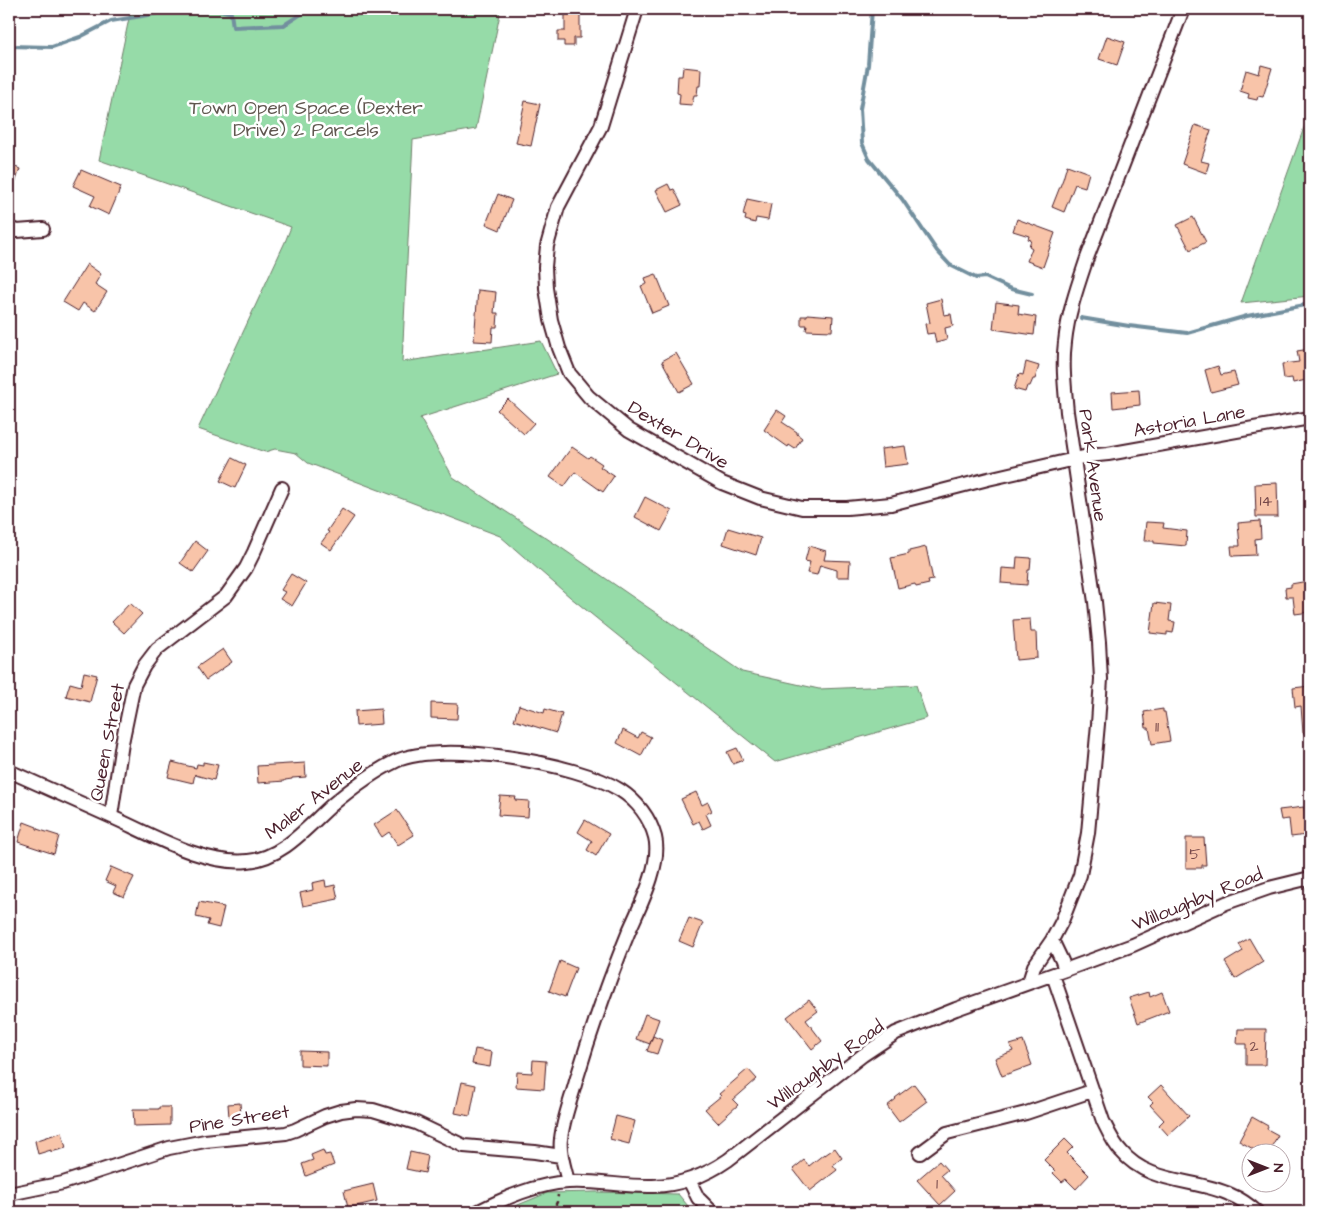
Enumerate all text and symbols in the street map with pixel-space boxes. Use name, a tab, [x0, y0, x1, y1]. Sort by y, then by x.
park label: Town Open Space (Dexter Drive) 2 Parcels	[189, 95, 423, 144]
street label: Dexter Drive	[623, 395, 734, 476]
street label: Astoria Lane	[1131, 398, 1247, 445]
street label: Park Avenue	[1071, 407, 1114, 523]
house number: 14	[1260, 490, 1273, 512]
street label: Queen Street	[83, 681, 132, 804]
house number: 11	[1155, 716, 1159, 738]
street label: Maler Avenue	[259, 752, 369, 846]
house number: 5	[1189, 843, 1201, 865]
street label: Willoughby Road	[1128, 861, 1267, 939]
street label: Willoughby Road	[762, 1013, 891, 1118]
house number: 2	[1249, 1035, 1259, 1057]
street label: Pine Street	[187, 1098, 292, 1141]
north arrow	[1242, 1144, 1292, 1194]
text: N	[1268, 1164, 1288, 1173]
house number: 1	[936, 1173, 938, 1195]

